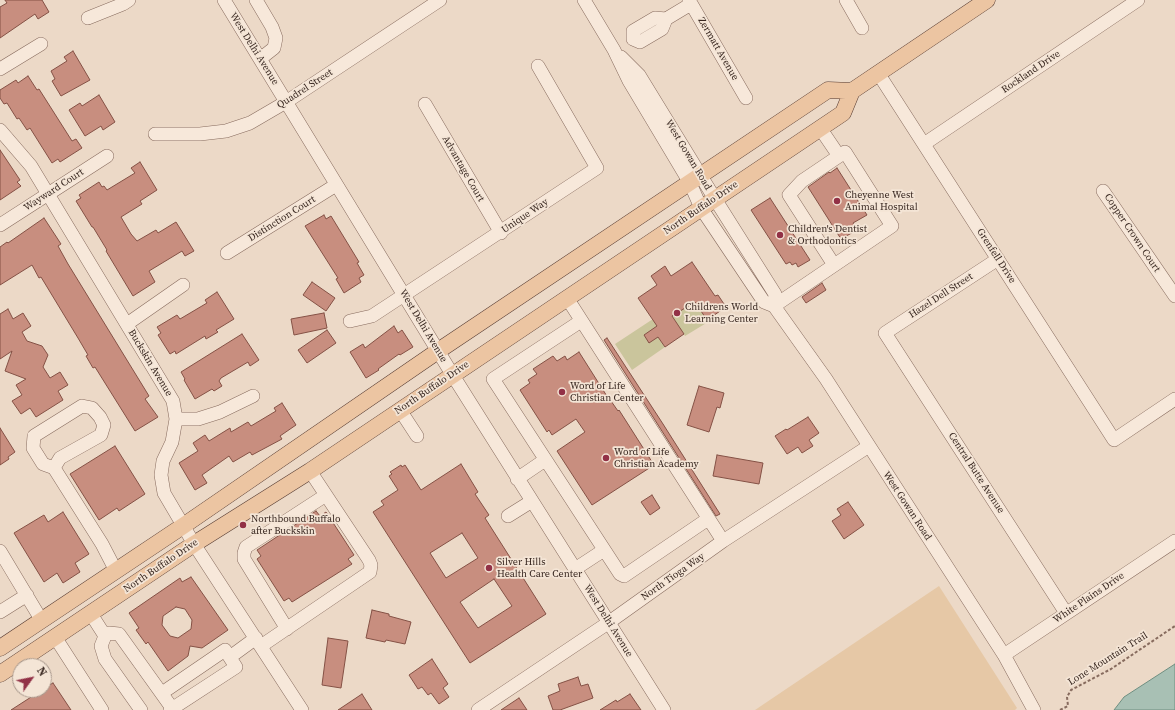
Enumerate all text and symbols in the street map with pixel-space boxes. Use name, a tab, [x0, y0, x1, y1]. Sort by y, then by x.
street label: West Delhi Avenue	[227, 11, 281, 87]
street label: Zermatt Avenue	[695, 15, 741, 83]
street label: Rockland Drive	[999, 48, 1063, 96]
street label: Quadrel Street	[275, 67, 335, 111]
street label: West Gowan Road	[662, 118, 714, 192]
street label: Advantage Court	[439, 134, 487, 204]
street label: Wayward Court	[22, 166, 86, 214]
street label: North Buffalo Drive	[661, 179, 741, 237]
place label: Cheyenne West Animal Hospital	[845, 189, 918, 212]
street label: Copper Crown Court	[1101, 191, 1163, 275]
street label: Distinction Court	[246, 194, 318, 244]
street label: Unique Way	[499, 196, 551, 236]
marker: Cheyenne West Animal Hospital	[832, 196, 842, 206]
place label: Children's Dentist & Orthodontics	[788, 223, 867, 246]
street label: Grenfell Drive	[974, 226, 1018, 286]
marker: Children's Dentist & Orthodontics	[775, 230, 785, 240]
street label: Hazel Dell Street	[907, 271, 975, 321]
street label: West Delhi Avenue	[396, 287, 450, 365]
place label: Childrens World Learning Center	[685, 301, 758, 324]
marker: Childrens World Learning Center	[672, 308, 682, 318]
street label: Buckskin Avenue	[125, 327, 175, 399]
street label: North Buffalo Drive	[392, 359, 472, 417]
place label: Word of Life Christian Center	[570, 380, 644, 404]
marker: Word of Life Christian Center	[557, 387, 567, 397]
street label: Central Butte Avenue	[945, 430, 1007, 516]
place label: Word of Life Christian Academy	[614, 446, 699, 470]
marker: Word of Life Christian Academy	[601, 453, 611, 463]
street label: West Gowan Road	[880, 469, 934, 543]
place label: Northbound Buffalo after Buckskin	[251, 513, 341, 536]
marker: Northbound Buffalo after Buckskin	[238, 520, 248, 530]
street label: North Buffalo Drive	[121, 537, 201, 595]
street label: North Tioga Way	[639, 551, 707, 603]
place label: Silver Hills Health Care Center	[497, 556, 582, 580]
marker: Silver Hills Health Care Center	[484, 563, 494, 573]
street label: White Plains Drive	[1051, 570, 1127, 626]
street label: West Delhi Avenue	[581, 583, 635, 659]
street label: Lone Mountain Trail	[1066, 630, 1150, 688]
north arrow	[12, 658, 52, 698]
text: N	[33, 664, 50, 679]

